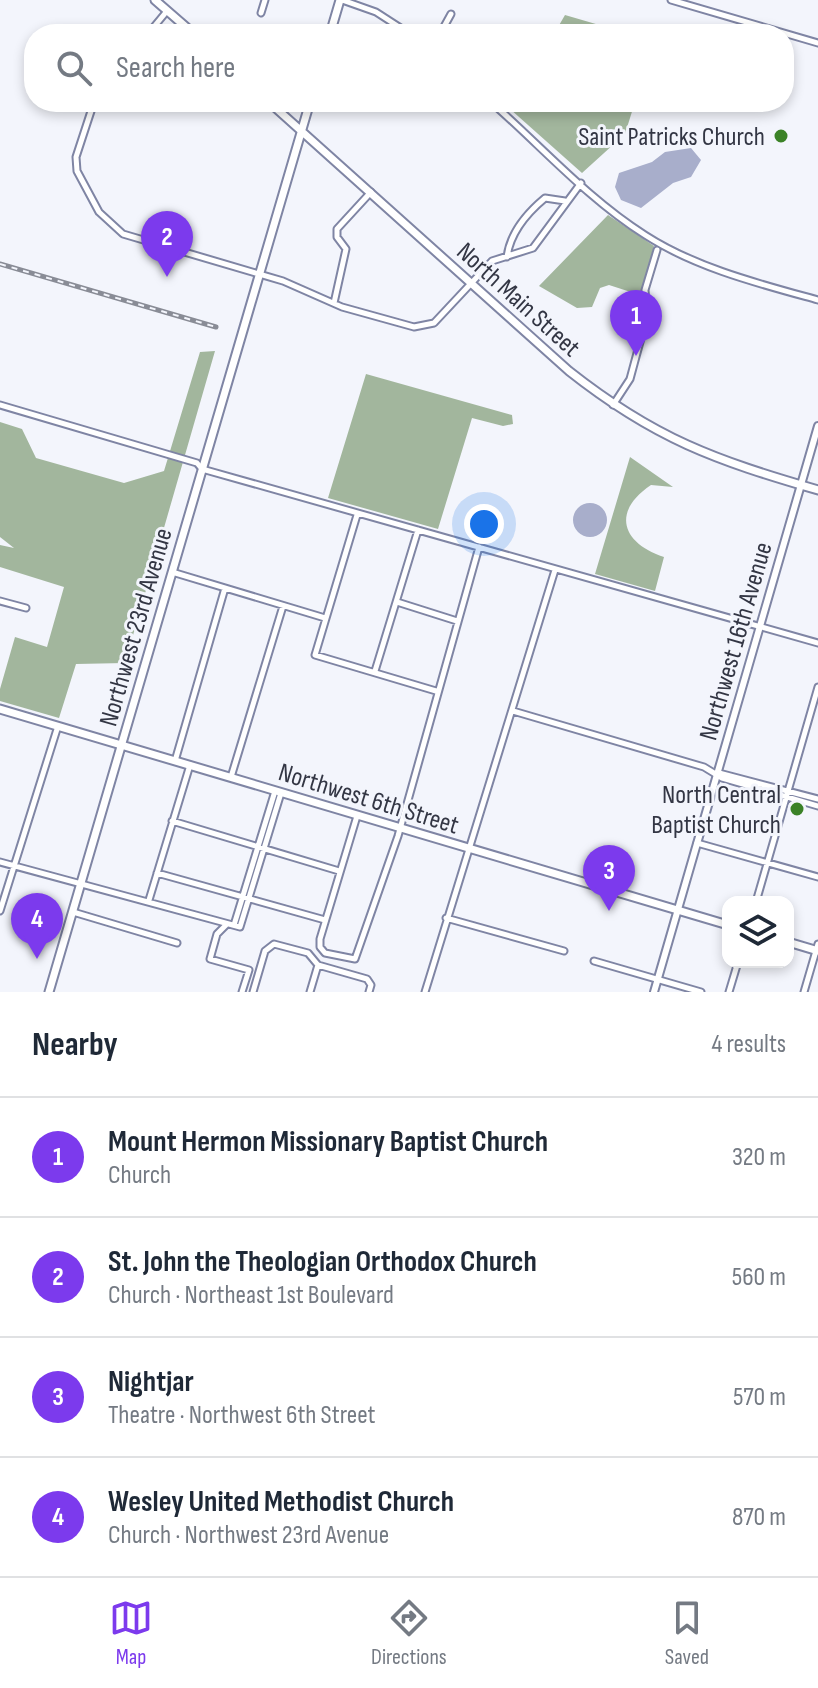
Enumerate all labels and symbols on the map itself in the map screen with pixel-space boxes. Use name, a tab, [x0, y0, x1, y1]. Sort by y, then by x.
place label: Saint Patricks Church	[578, 122, 765, 153]
marker: Saint Patricks Church	[772, 127, 790, 145]
pin: 2	[141, 211, 193, 277]
street label: North Main Street	[450, 237, 586, 364]
pin: 1	[610, 290, 662, 356]
your location	[464, 504, 504, 544]
street label: Northwest 23rd Avenue	[93, 525, 180, 730]
street label: Northwest 16th Avenue	[693, 539, 780, 744]
street label: Northwest 6th Street	[275, 757, 462, 842]
place label: North Central Baptist Church	[651, 780, 781, 841]
marker: North Central Baptist Church	[788, 800, 806, 818]
pin: 3	[583, 845, 635, 911]
pin: 4	[11, 893, 63, 959]

